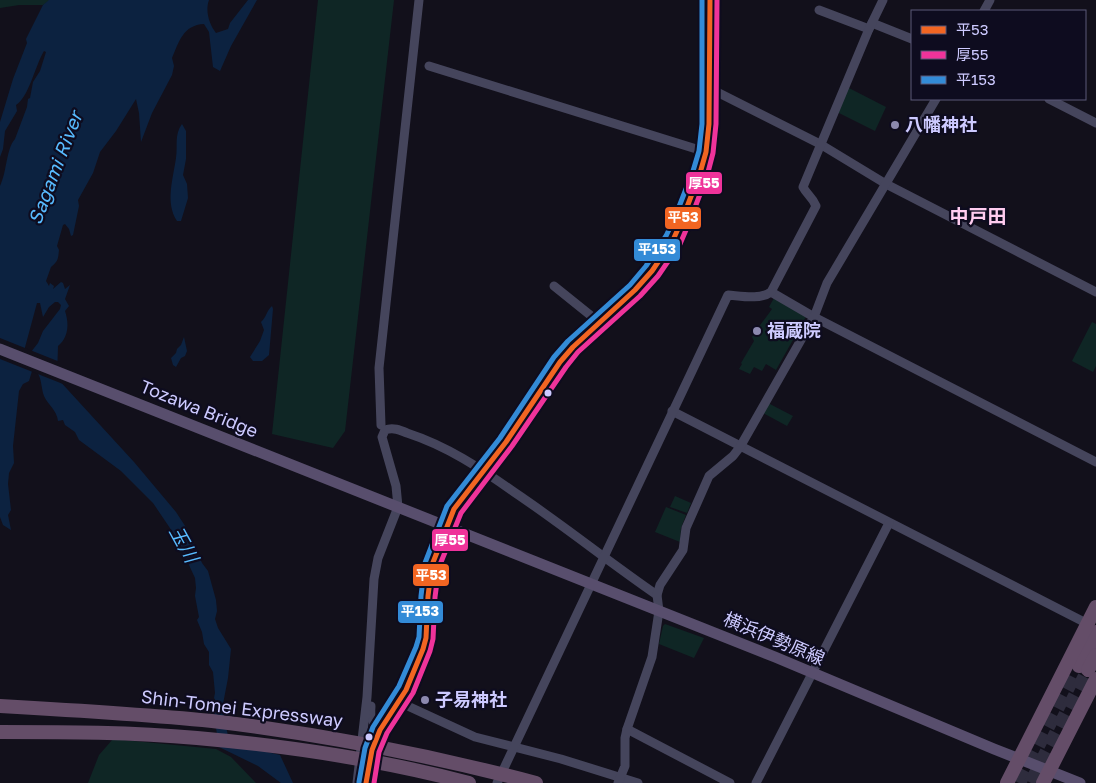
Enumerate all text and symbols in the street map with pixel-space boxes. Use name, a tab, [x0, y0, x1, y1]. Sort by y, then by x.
legend	[911, 10, 1086, 100]
text: 平53	[956, 20, 988, 38]
text: 厚55	[956, 45, 988, 63]
text: 平153	[956, 70, 996, 88]
water label: Sagami River	[23, 106, 87, 227]
place label: 八幡神社	[905, 113, 977, 135]
marker: 八幡神社	[889, 119, 901, 131]
line badge: 厚55	[685, 171, 723, 195]
text: 厚55	[688, 174, 720, 191]
district label: 中戸田	[949, 204, 1007, 227]
line badge: 平53	[664, 206, 702, 230]
text: 平53	[667, 208, 699, 225]
line badge: 平153	[633, 238, 681, 262]
text: 平153	[638, 240, 676, 257]
place label: 福蔵院	[767, 319, 821, 341]
marker: 福蔵院	[751, 325, 763, 337]
street label: Tozawa Bridge	[137, 374, 261, 442]
unlabelled marker	[543, 388, 553, 398]
water label: 玉川	[165, 522, 205, 568]
line badge: 厚55	[431, 528, 469, 552]
text: 厚55	[434, 531, 466, 548]
line badge: 平53	[412, 563, 450, 587]
text: 平53	[415, 566, 447, 583]
line badge: 平153	[397, 600, 444, 624]
text: 平153	[401, 602, 439, 619]
street label: 横浜伊勢原線	[720, 607, 828, 669]
street label: Shin-Tomei Expressway	[140, 685, 344, 731]
place label: 子易神社	[435, 688, 507, 710]
marker: 子易神社	[419, 694, 431, 706]
unlabelled marker	[364, 732, 374, 742]

